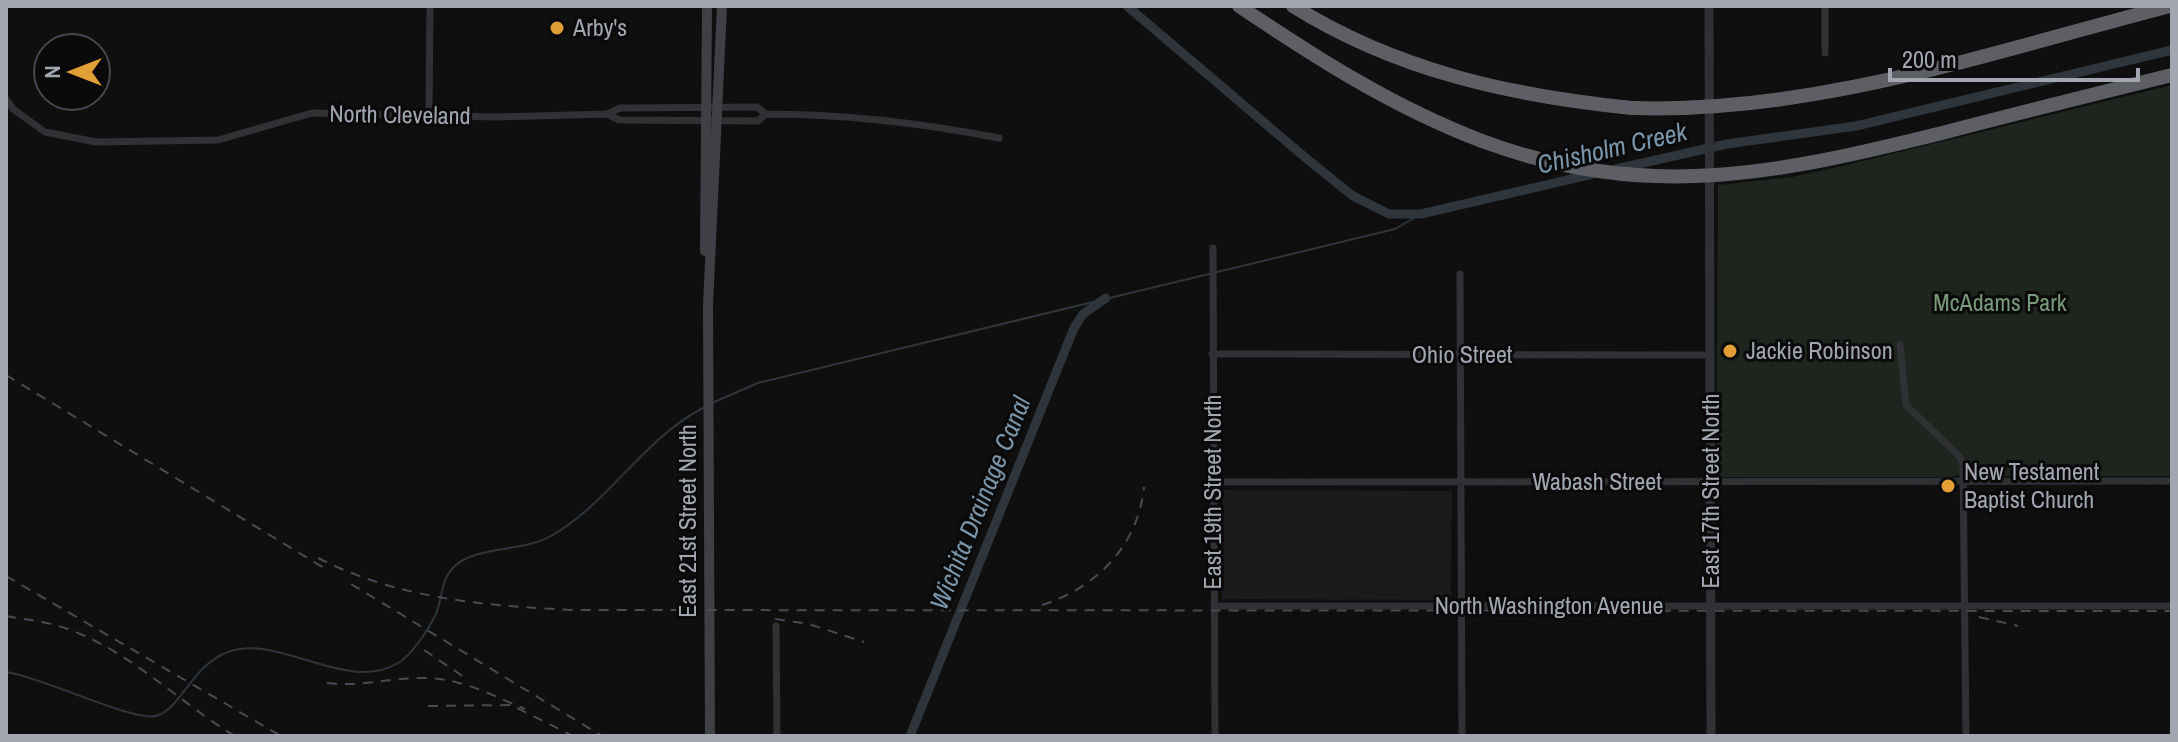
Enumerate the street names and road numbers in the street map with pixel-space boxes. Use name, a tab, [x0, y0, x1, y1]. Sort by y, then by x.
street label: North Cleveland	[329, 97, 471, 131]
street label: Ohio Street	[1412, 338, 1513, 370]
street label: East 17th Street North	[1694, 394, 1726, 588]
street label: East 19th Street North	[1196, 395, 1228, 589]
street label: East 21st Street North	[671, 424, 703, 618]
street label: Wabash Street	[1532, 465, 1662, 497]
street label: North Washington Avenue	[1435, 589, 1663, 621]

